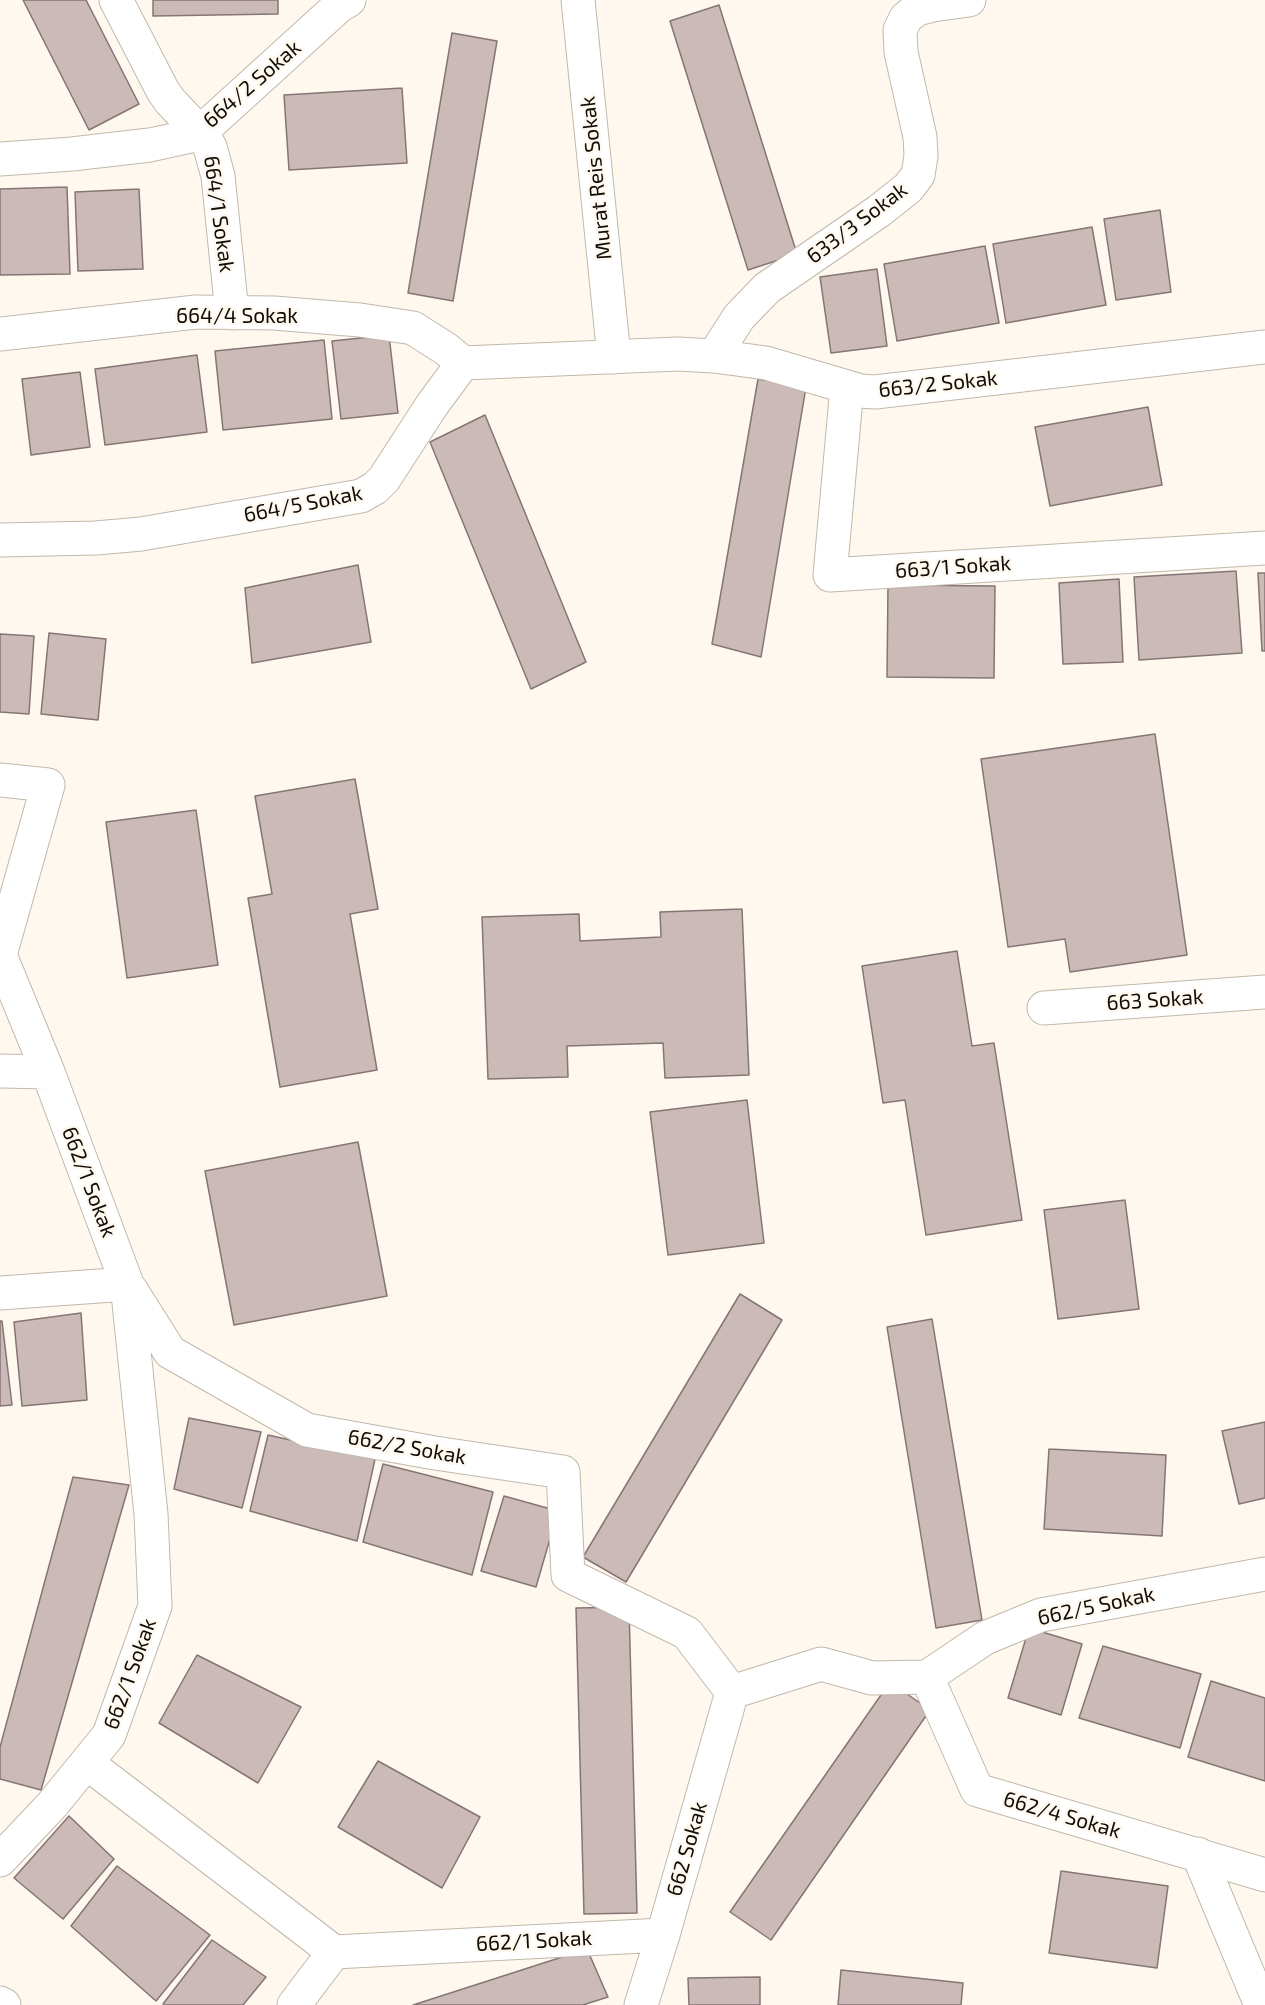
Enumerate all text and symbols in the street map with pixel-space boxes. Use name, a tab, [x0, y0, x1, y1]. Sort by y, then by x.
street label: 664/2 Sokak	[198, 35, 306, 133]
street label: Murat Reis Sokak	[575, 95, 617, 261]
street label: 664/1 Sokak	[198, 154, 240, 274]
street label: 633/3 Sokak	[802, 177, 912, 269]
street label: 664/4 Sokak	[176, 303, 298, 329]
street label: 663/2 Sokak	[877, 365, 999, 403]
street label: 664/5 Sokak	[242, 480, 364, 528]
street label: 663/1 Sokak	[894, 550, 1012, 584]
street label: 663 Sokak	[1106, 984, 1204, 1016]
street label: 662/1 Sokak	[56, 1123, 122, 1241]
street label: 662/2 Sokak	[346, 1424, 468, 1470]
street label: 662/5 Sokak	[1035, 1581, 1157, 1631]
street label: 662/1 Sokak	[98, 1615, 162, 1733]
street label: 662/4 Sokak	[1000, 1786, 1124, 1844]
street label: 662 Sokak	[662, 1799, 712, 1899]
street label: 662/1 Sokak	[475, 1925, 593, 1957]

